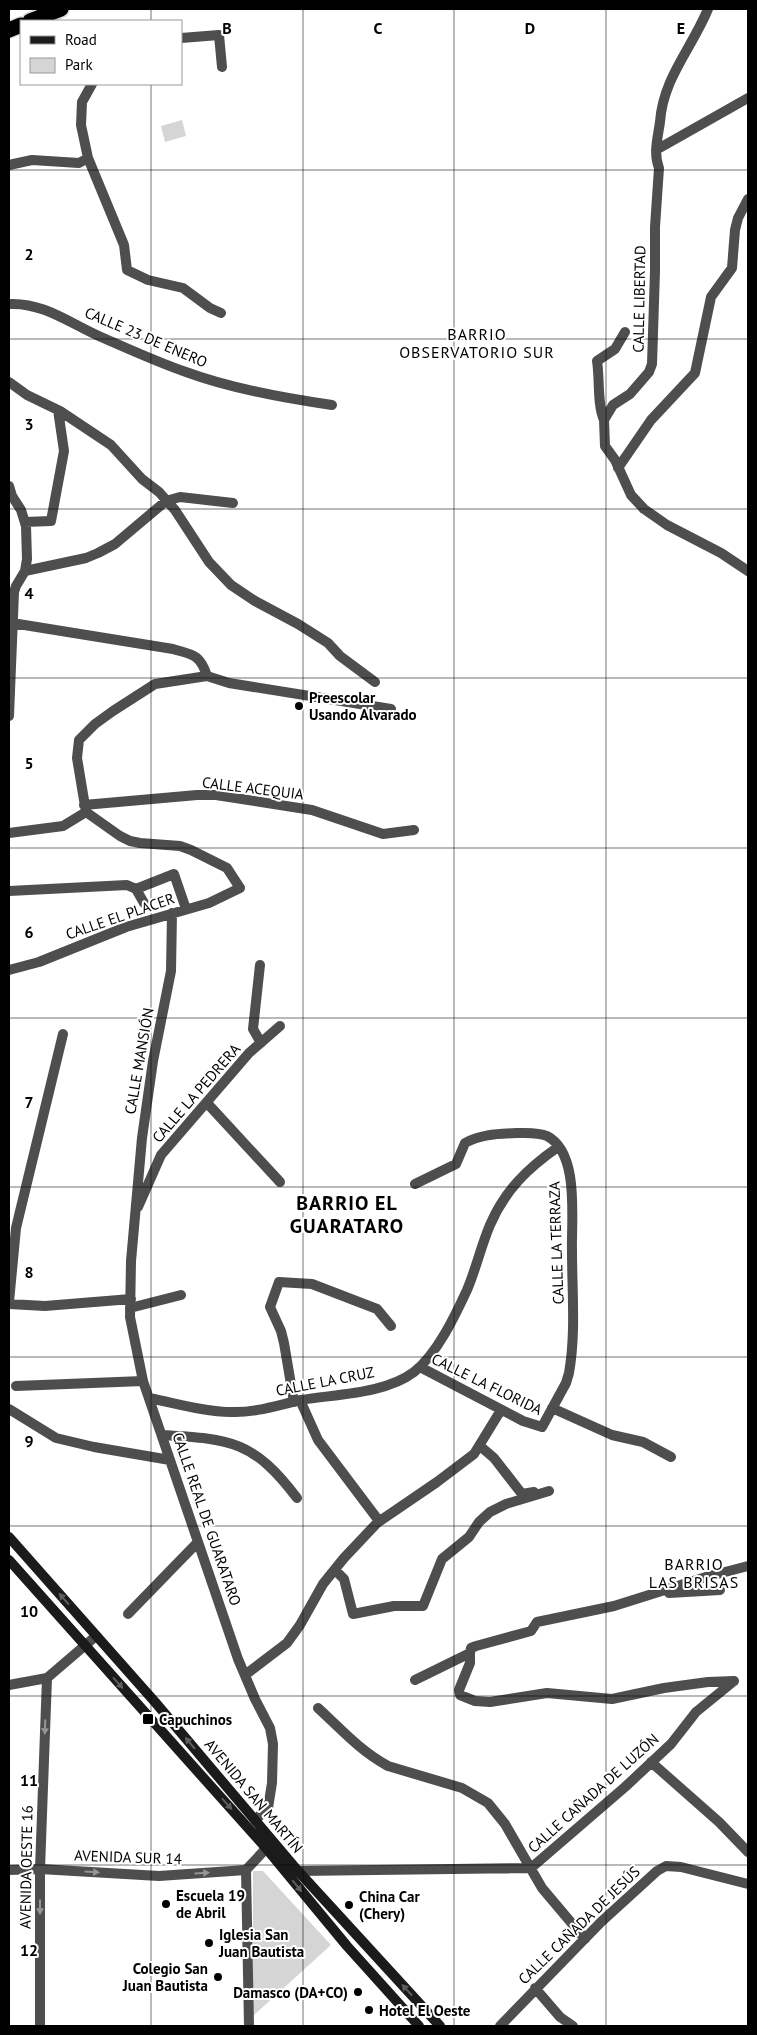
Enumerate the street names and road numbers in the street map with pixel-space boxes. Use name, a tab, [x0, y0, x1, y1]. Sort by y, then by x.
street label: CALLE LIBERTAD	[629, 245, 649, 353]
street label: CALLE 23 DE ENERO	[82, 303, 210, 371]
street label: CALLE ACEQUIA	[201, 772, 305, 804]
street label: CALLE EL PLACER	[63, 888, 177, 944]
street label: CALLE MANSIÓN	[120, 1006, 158, 1116]
street label: CALLE LA PEDRERA	[148, 1039, 244, 1146]
street label: CALLE LA TERRAZA	[544, 1181, 568, 1305]
street label: CALLE LA FLORIDA	[429, 1349, 546, 1419]
street label: CALLE LA CRUZ	[274, 1362, 376, 1400]
street label: CALLE REAL DE GUARATARO	[168, 1430, 246, 1608]
street label: CALLE CAÑADA DE LUZÓN	[524, 1729, 662, 1857]
street label: AVENIDA SAN MARTÍN	[201, 1735, 307, 1857]
street label: AVENIDA OESTE 16	[15, 1805, 37, 1929]
street label: AVENIDA SUR 14	[74, 1846, 182, 1868]
street label: CALLE CAÑADA DE JESÚS	[514, 1862, 644, 1988]

